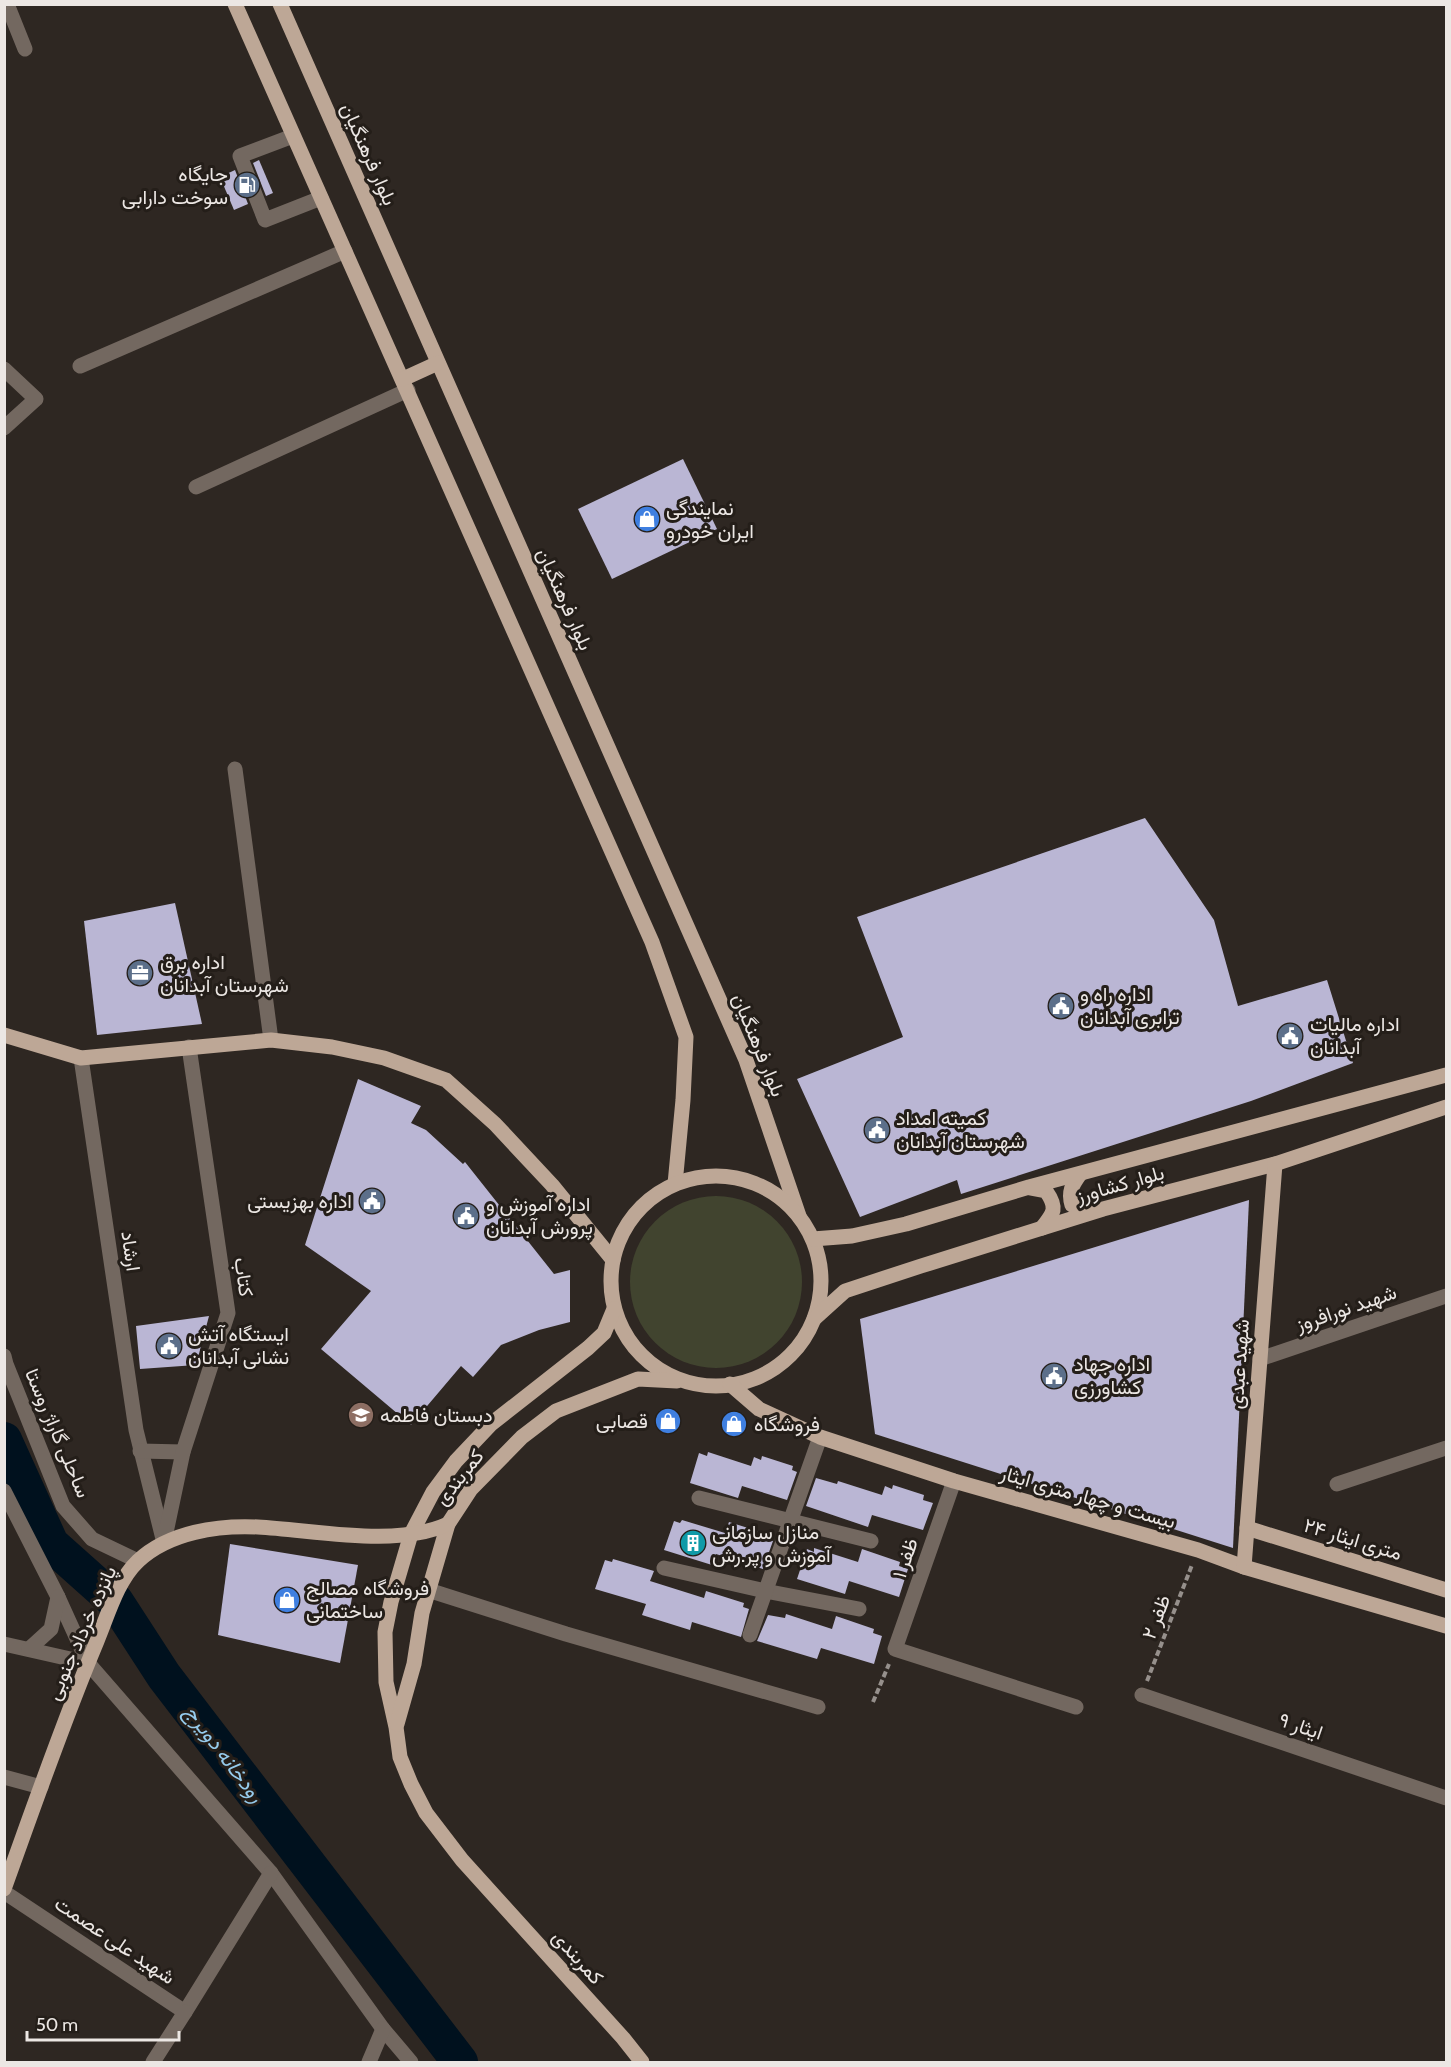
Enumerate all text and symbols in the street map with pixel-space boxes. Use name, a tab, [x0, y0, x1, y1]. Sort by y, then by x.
street label: بلوار فرهنگیان	[335, 99, 402, 209]
place label: جایگاه سوخت دارابی	[122, 162, 228, 210]
fuel station icon: جایگاه سوخت دارابی	[232, 170, 262, 200]
place label: نمایندگی ایران خودرو	[666, 496, 754, 544]
shop icon: نمایندگی ایران خودرو	[632, 504, 662, 534]
street label: بلوار فرهنگیان	[531, 544, 598, 654]
place label: اداره برق شهرستان آبدانان	[160, 950, 289, 998]
office icon: اداره برق شهرستان آبدانان	[125, 958, 155, 988]
place label: اداره راه و ترابری آبدانان	[1080, 982, 1180, 1030]
street label: بلوار فرهنگیان	[726, 990, 791, 1101]
public building icon: اداره راه و ترابری آبدانان	[1046, 991, 1076, 1021]
place label: اداره مالیات آبدانان	[1310, 1012, 1400, 1059]
public building icon: اداره مالیات آبدانان	[1275, 1021, 1305, 1051]
place label: کمیته امداد شهرستان آبدانان	[896, 1106, 1025, 1154]
public building icon: کمیته امداد شهرستان آبدانان	[862, 1115, 892, 1145]
street label: بلوار کشاورز	[1072, 1160, 1167, 1209]
public building icon: اداره بهزیستی	[357, 1186, 387, 1216]
place label: اداره بهزیستی	[247, 1189, 352, 1214]
place label: اداره آموزش و پرورش آبدانان	[486, 1192, 593, 1241]
public building icon: اداره آموزش و پرورش آبدانان	[451, 1201, 481, 1231]
street label: ارشاد	[115, 1229, 146, 1273]
street label: کتاب	[229, 1256, 259, 1298]
street label: شهید نورافروز	[1291, 1280, 1400, 1338]
street label: شهید عبدی	[1224, 1318, 1255, 1410]
place label: ایستگاه آتش نشانی آبدانان	[188, 1322, 289, 1369]
public building icon: ایستگاه آتش نشانی آبدانان	[154, 1331, 184, 1361]
place label: اداره جهاد کشاورزی	[1074, 1352, 1150, 1400]
public building icon: اداره جهاد کشاورزی	[1039, 1361, 1069, 1391]
street label: ساحلی گاراژ روستا	[19, 1365, 96, 1502]
school or university icon: دبستان فاطمه	[346, 1400, 376, 1430]
place label: دبستان فاطمه	[380, 1403, 493, 1427]
shop icon: قصابی	[653, 1406, 683, 1436]
place label: قصابی	[596, 1409, 648, 1433]
shop icon: فروشگاه	[719, 1409, 749, 1439]
place label: فروشگاه	[754, 1412, 820, 1437]
street label: کمربندی	[429, 1444, 490, 1510]
street label: بیست و چهار متری ایثار	[996, 1460, 1178, 1535]
street label: ۲۴ متری ایثار	[1301, 1513, 1405, 1566]
place label: منازل سازمانی آموزش و پر.رش	[712, 1520, 832, 1569]
building icon: منازل سازمانی آموزش و پر.رش	[678, 1528, 708, 1558]
street label: ظفر ۱	[887, 1535, 924, 1582]
street label: پانزده خرداد جنوبی	[41, 1562, 123, 1705]
place label: فروشگاه مصالح ساختمانی	[306, 1576, 429, 1623]
shop icon: فروشگاه مصالح ساختمانی	[272, 1585, 302, 1615]
street label: ظفر ۲	[1137, 1591, 1176, 1643]
water label: رودخانه دویرج	[177, 1700, 269, 1809]
street label: ایثار ۹	[1276, 1707, 1326, 1746]
street label: شهید علی عصمت	[50, 1891, 180, 1990]
street label: کمربندی	[547, 1925, 609, 1990]
scale bar	[27, 2004, 178, 2042]
text: 50 m	[36, 2014, 78, 2036]

